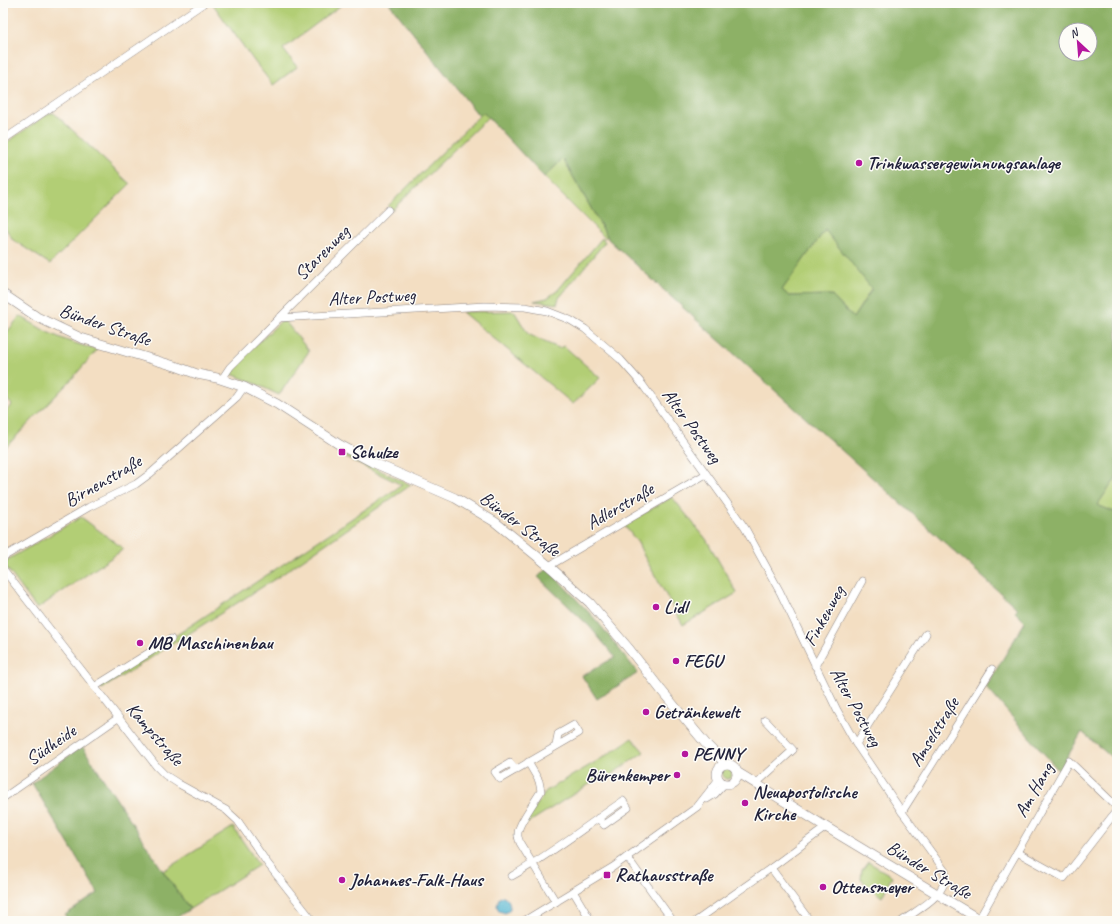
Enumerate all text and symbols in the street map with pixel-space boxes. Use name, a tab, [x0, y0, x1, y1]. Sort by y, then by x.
north arrow	[1058, 22, 1098, 62]
text: N	[1067, 24, 1082, 41]
place label: Trinkwassergewinnungsanlage	[867, 151, 1062, 175]
marker: Trinkwassergewinnungsanlage	[854, 158, 864, 168]
street label: Starenweg	[289, 219, 356, 286]
street label: Alter Postweg	[328, 283, 417, 311]
street label: Bünder Straße	[56, 298, 155, 352]
street label: Alter Postweg	[657, 384, 728, 469]
place label: Schulze	[350, 440, 399, 464]
marker: Schulze	[337, 447, 347, 457]
street label: Birnenstraße	[60, 448, 147, 513]
street label: Adlerstraße	[582, 476, 660, 535]
street label: Bünder Straße	[475, 486, 566, 563]
street label: Finkenweg	[798, 581, 851, 650]
place label: Lidl	[664, 595, 691, 619]
marker: Lidl	[651, 602, 661, 612]
place label: MB Maschinenbau	[148, 631, 274, 655]
marker: MB Maschinenbau	[135, 638, 145, 648]
place label: FEGU	[684, 649, 726, 673]
marker: FEGU	[671, 656, 681, 666]
street label: Alter Postweg	[824, 663, 888, 752]
street label: Amselstraße	[903, 691, 966, 771]
street label: Kampstraße	[121, 698, 190, 772]
place label: Getränkewelt	[654, 700, 742, 724]
marker: Getränkewelt	[641, 707, 651, 717]
street label: Südheide	[21, 718, 82, 771]
place label: PENNY	[693, 742, 748, 766]
marker: PENNY	[680, 749, 690, 759]
street label: Am Hang	[1009, 757, 1060, 822]
place label: Bürenkemper	[585, 763, 671, 787]
marker: Bürenkemper	[672, 770, 682, 780]
place label: Neuapostolische Kirche	[753, 780, 858, 826]
marker: Neuapostolische Kirche	[740, 798, 750, 808]
street label: Bünder Straße	[882, 835, 977, 906]
place label: Rathausstraße	[615, 863, 714, 887]
place label: Johannes-Falk-Haus	[348, 868, 485, 892]
marker: Rathausstraße	[602, 870, 612, 880]
marker: Johannes-Falk-Haus	[337, 875, 347, 885]
place label: Ottensmeyer	[831, 875, 915, 899]
marker: Ottensmeyer	[818, 882, 828, 892]

